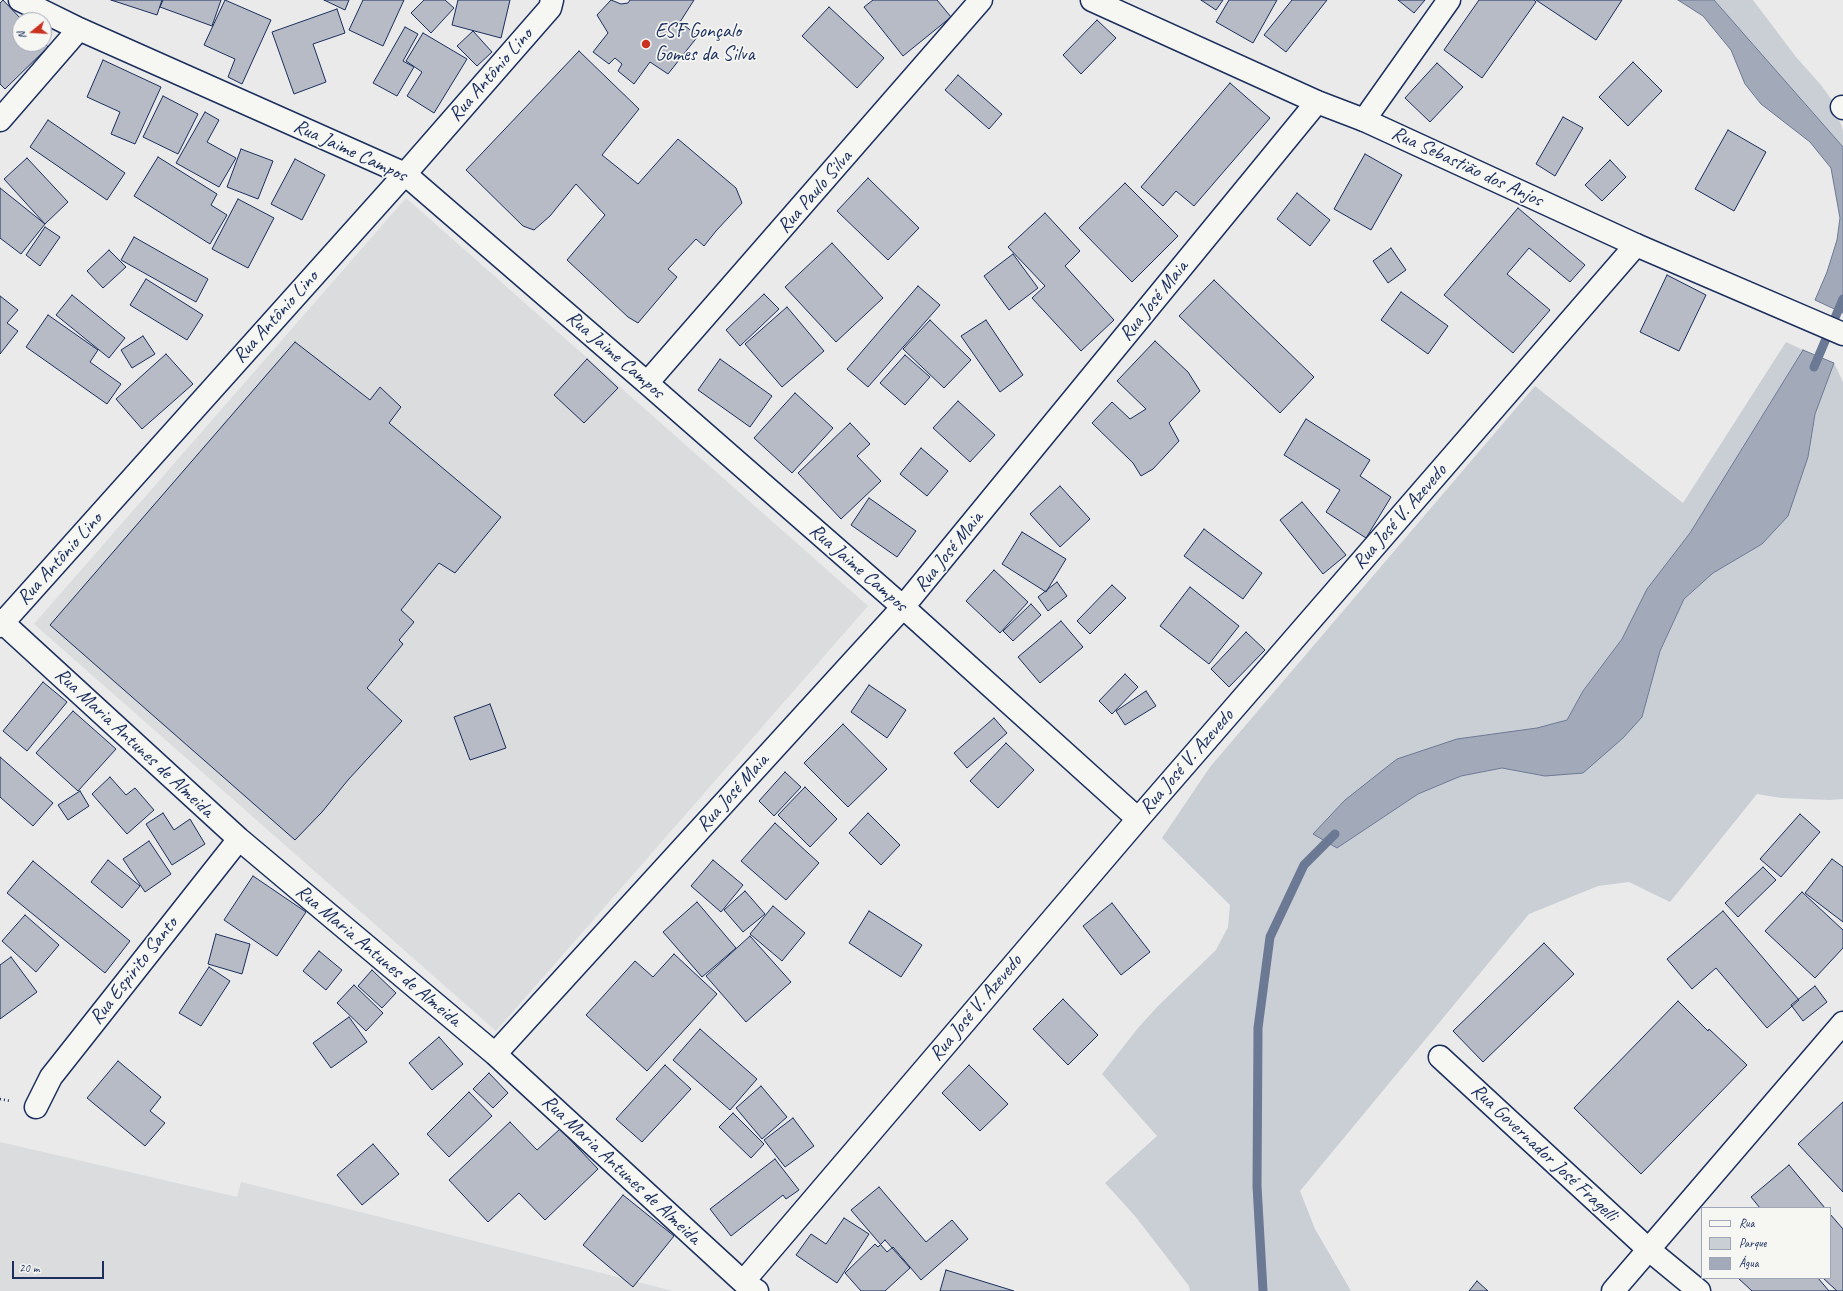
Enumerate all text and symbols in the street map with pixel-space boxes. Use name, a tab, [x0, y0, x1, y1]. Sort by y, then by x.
north arrow	[12, 12, 52, 52]
place label: ESF Gonçalo Gomes da Silva	[655, 20, 754, 67]
street label: Rua Antônio Lino	[444, 23, 538, 127]
text: N	[14, 30, 29, 41]
marker: ESF Gonçalo Gomes da Silva	[640, 38, 652, 50]
street label: Rua Jaime Campos	[290, 114, 410, 188]
street label: Rua Sebastião dos Anjos	[1388, 121, 1546, 213]
street label: Rua Paulo Silva	[772, 146, 858, 238]
street label: Rua José Maia	[1114, 256, 1194, 346]
street label: Rua Antônio Lino	[228, 266, 324, 368]
street label: Rua Jaime Campos	[561, 306, 669, 404]
street label: Rua José V. Azevedo	[1348, 460, 1452, 574]
street label: Rua José Maia	[909, 507, 989, 597]
street label: Rua Antônio Lino	[12, 508, 108, 610]
street label: Rua Jaime Campos	[804, 519, 912, 617]
street label: Rua Maria Antunes de Almeida	[49, 663, 219, 823]
street label: Rua José V. Azevedo	[1135, 705, 1239, 819]
street label: Rua José Maia	[692, 749, 774, 837]
street label: Rua Maria Antunes de Almeida	[290, 880, 466, 1032]
street label: Rua Espirito Santo	[85, 913, 183, 1029]
street label: Rua José V. Azevedo	[925, 950, 1027, 1066]
street label: Rua Governador José Fragelli	[1466, 1079, 1622, 1227]
street label: Rua Maria Antunes de Almeida	[536, 1090, 706, 1250]
legend	[1701, 1207, 1831, 1279]
text: Rua	[1739, 1215, 1754, 1231]
text: Parque	[1739, 1235, 1767, 1251]
scale bar	[14, 1253, 106, 1279]
text: Água	[1739, 1255, 1759, 1271]
text: 20 m	[19, 1260, 39, 1276]

